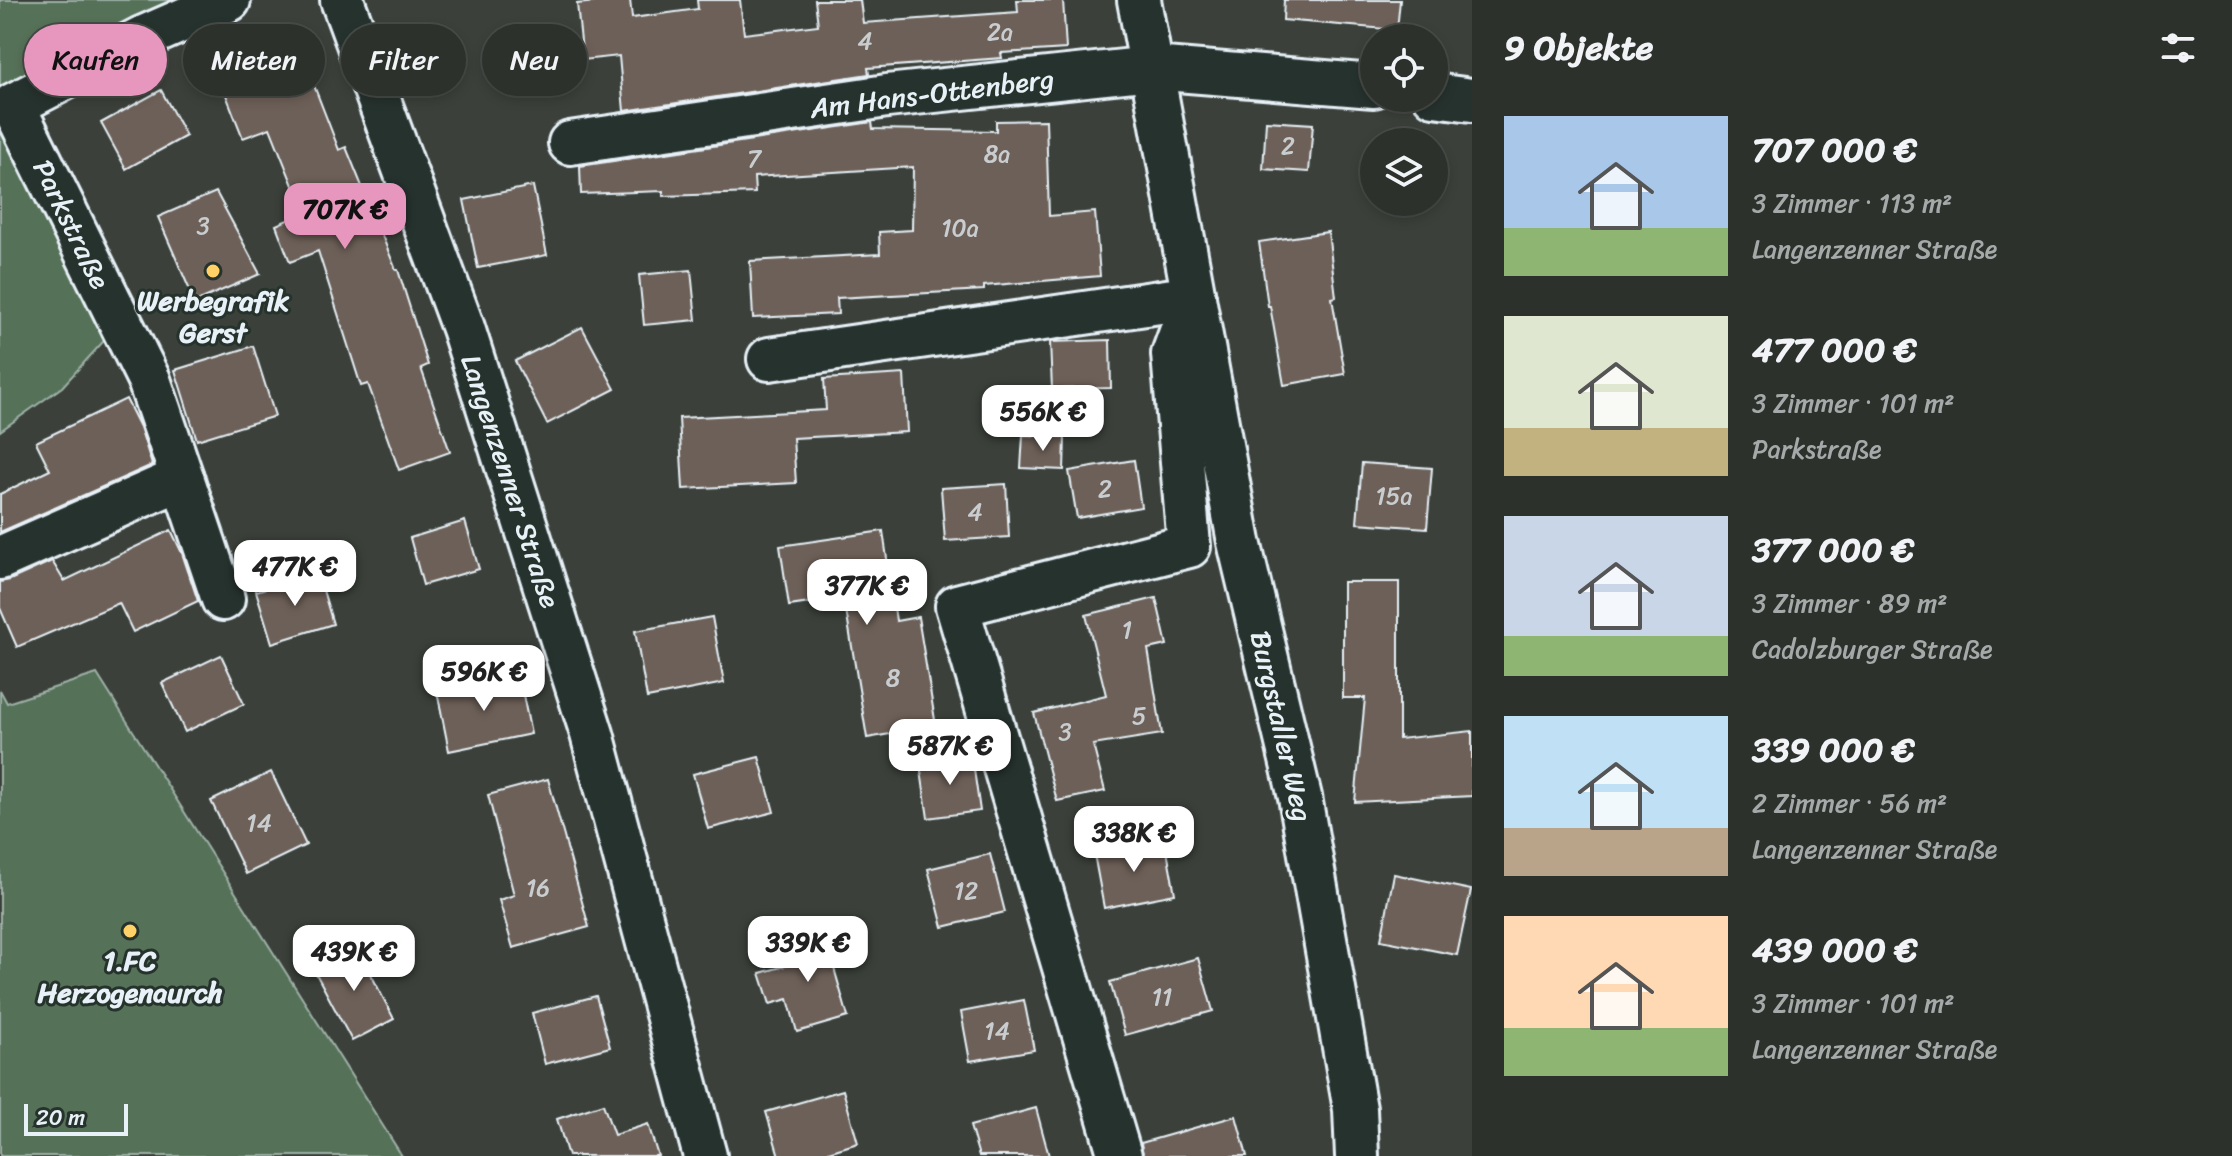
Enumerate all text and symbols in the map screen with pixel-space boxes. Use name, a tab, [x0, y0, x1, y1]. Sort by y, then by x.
house number: 2a	[987, 11, 1013, 53]
text: 9 Objekte	[1504, 18, 1653, 78]
house number: 4	[858, 20, 873, 62]
chip: Kaufen	[24, 24, 167, 96]
chip: Mieten	[183, 24, 325, 96]
chip: Filter	[341, 24, 466, 96]
chip: Neu	[482, 24, 587, 96]
map controls	[1360, 24, 1448, 216]
button: locate	[1360, 24, 1448, 112]
icon: filters	[2156, 26, 2200, 70]
street label: Am Hans-Ottenberg	[806, 54, 1057, 133]
text: 707 000 €	[1752, 120, 1917, 180]
house number: 2	[1281, 125, 1295, 167]
button: layers	[1360, 128, 1448, 216]
house number: 8a	[984, 133, 1010, 175]
house number: 7	[747, 138, 762, 180]
icon: home	[1568, 148, 1664, 244]
street label: Parkstraße	[19, 151, 124, 298]
text: 3 Zimmer · 113 m²	[1752, 180, 1952, 226]
pin: 707K €	[280, 183, 410, 251]
text: 707K €	[302, 186, 388, 232]
house number: 3	[196, 205, 210, 247]
house number: 10a	[941, 207, 979, 249]
text: Langenzenner Straße	[1752, 226, 1997, 272]
marker: Werbegrafik Gerst	[204, 262, 222, 280]
place label: Werbegrafik Gerst	[137, 276, 290, 357]
text: 477 000 €	[1752, 320, 1917, 380]
street label: Langenzenner Straße	[446, 348, 575, 614]
icon: home	[1568, 348, 1664, 444]
text: 3 Zimmer · 101 m²	[1752, 380, 1955, 426]
pin: 556K €	[978, 385, 1108, 453]
text: 556K €	[1000, 388, 1086, 434]
text: Parkstraße	[1752, 426, 1882, 472]
house number: 2	[1098, 468, 1112, 510]
house number: 15a	[1375, 475, 1413, 517]
house number: 4	[968, 491, 983, 533]
text: 377 000 €	[1752, 520, 1914, 580]
pin: 477K €	[230, 540, 360, 608]
text: 477K €	[252, 543, 338, 589]
icon: home	[1568, 548, 1664, 644]
pin: 377K €	[802, 559, 932, 627]
text: 377K €	[825, 562, 909, 608]
text: 3 Zimmer · 89 m²	[1752, 580, 1947, 626]
house number: 1	[1122, 609, 1132, 651]
street label: Burgstaller Weg	[1236, 626, 1327, 826]
text: Cadolzburger Straße	[1752, 626, 1993, 672]
pin: 596K €	[419, 645, 549, 713]
text: 596K €	[441, 648, 527, 694]
house number: 8	[886, 657, 900, 699]
house number: 5	[1132, 695, 1146, 737]
house number: 3	[1058, 711, 1072, 753]
pin: 587K €	[885, 719, 1015, 787]
text: 339 000 €	[1752, 720, 1915, 780]
text: 587K €	[907, 722, 993, 768]
icon: home	[1568, 748, 1664, 844]
text: 2 Zimmer · 56 m²	[1752, 780, 1947, 826]
house number: 14	[246, 802, 272, 844]
pin: 338K €	[1069, 806, 1199, 874]
text: 338K €	[1092, 809, 1176, 855]
text: Langenzenner Straße	[1752, 826, 1997, 872]
house number: 16	[526, 867, 550, 909]
house number: 12	[954, 870, 978, 912]
pin: 339K €	[743, 916, 873, 984]
text: 339K €	[766, 919, 850, 965]
text: 439 000 €	[1752, 920, 1918, 980]
marker: 1.FC Herzogenaurch	[121, 922, 139, 940]
pin: 439K €	[289, 925, 419, 993]
text: 439K €	[311, 928, 397, 974]
place label: 1.FC Herzogenaurch	[37, 936, 223, 1017]
icon: home	[1568, 948, 1664, 1044]
house number: 11	[1152, 976, 1172, 1018]
text: 3 Zimmer · 101 m²	[1752, 980, 1955, 1026]
house number: 14	[984, 1010, 1010, 1052]
text: Langenzenner Straße	[1752, 1026, 1997, 1072]
text: 20 m	[36, 1098, 85, 1137]
scale bar	[24, 1100, 128, 1136]

